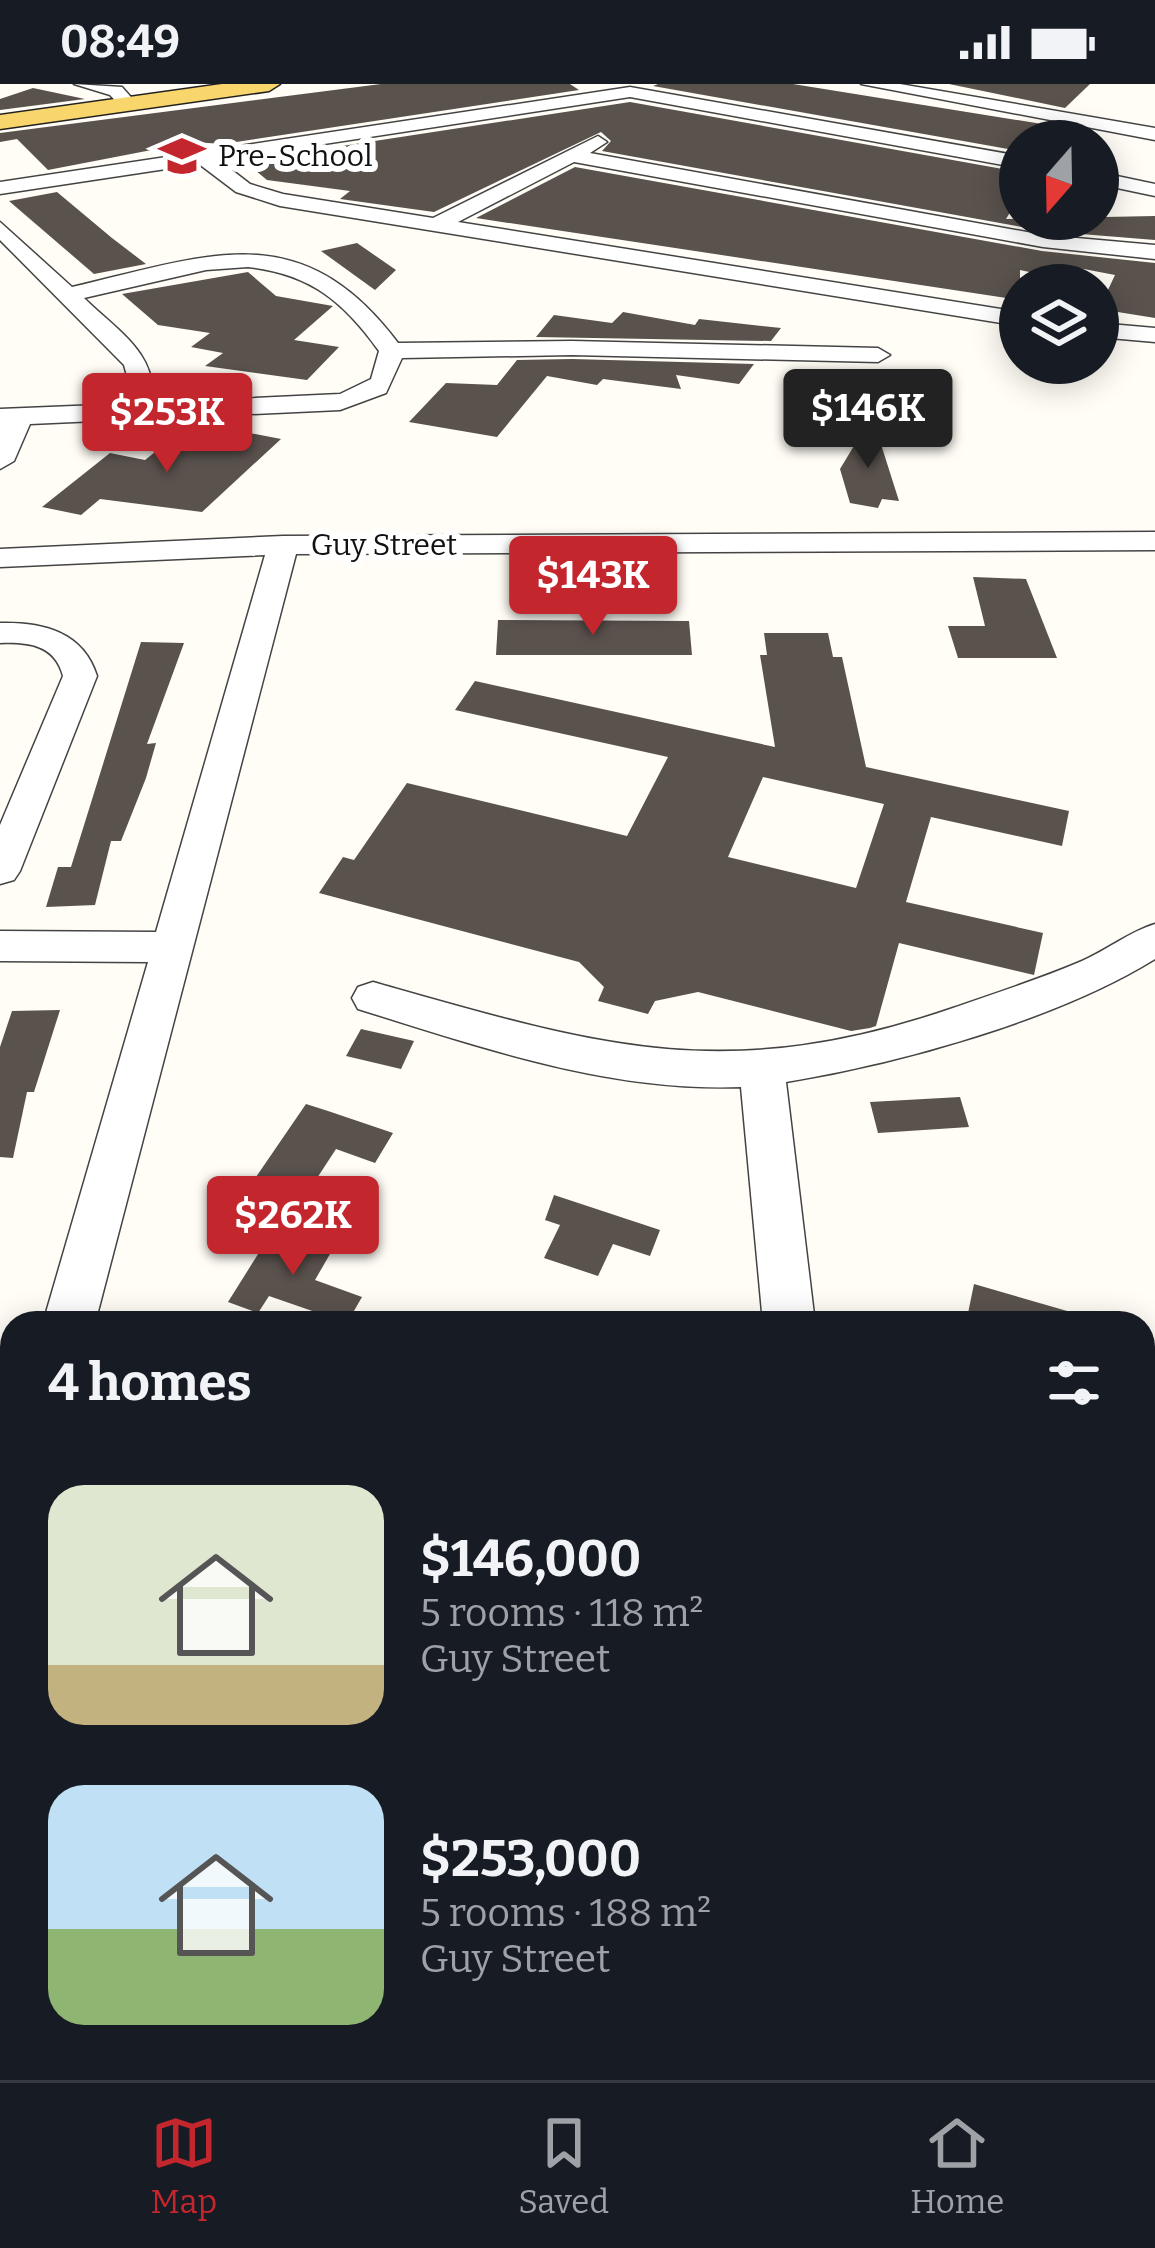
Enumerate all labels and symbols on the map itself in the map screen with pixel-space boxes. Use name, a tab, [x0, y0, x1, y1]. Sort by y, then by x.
north arrow	[999, 120, 1119, 240]
school or university icon: Pre-School	[157, 131, 207, 181]
place label: Pre-School	[218, 138, 373, 174]
pin: $146K	[784, 369, 952, 471]
pin: $253K	[83, 373, 251, 475]
street label: Guy Street	[311, 527, 457, 563]
pin: $143K	[509, 536, 677, 638]
pin: $262K	[209, 1176, 377, 1278]

